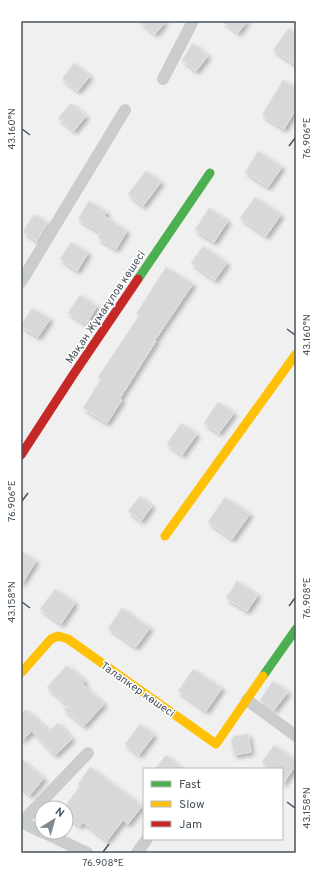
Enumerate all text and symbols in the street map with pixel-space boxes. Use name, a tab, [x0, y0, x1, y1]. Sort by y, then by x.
text: 43.160°N	[6, 108, 19, 150]
text: 76.906°E	[301, 117, 314, 159]
street label: Мақан Жұмағұлов көшесі	[63, 248, 149, 367]
text: 43.160°N	[301, 314, 314, 356]
text: 76.906°E	[6, 480, 19, 522]
text: 76.908°E	[301, 577, 314, 619]
text: 43.158°N	[6, 581, 19, 623]
street label: Талапкер көшесі	[98, 659, 177, 721]
legend	[143, 768, 283, 840]
text: Fast	[179, 777, 201, 793]
text: 43.158°N	[301, 787, 314, 829]
text: Slow	[179, 797, 205, 813]
north arrow	[34, 800, 74, 840]
text: N	[52, 805, 67, 821]
text: Jam	[179, 817, 202, 833]
text: 76.908°E	[82, 857, 124, 870]

